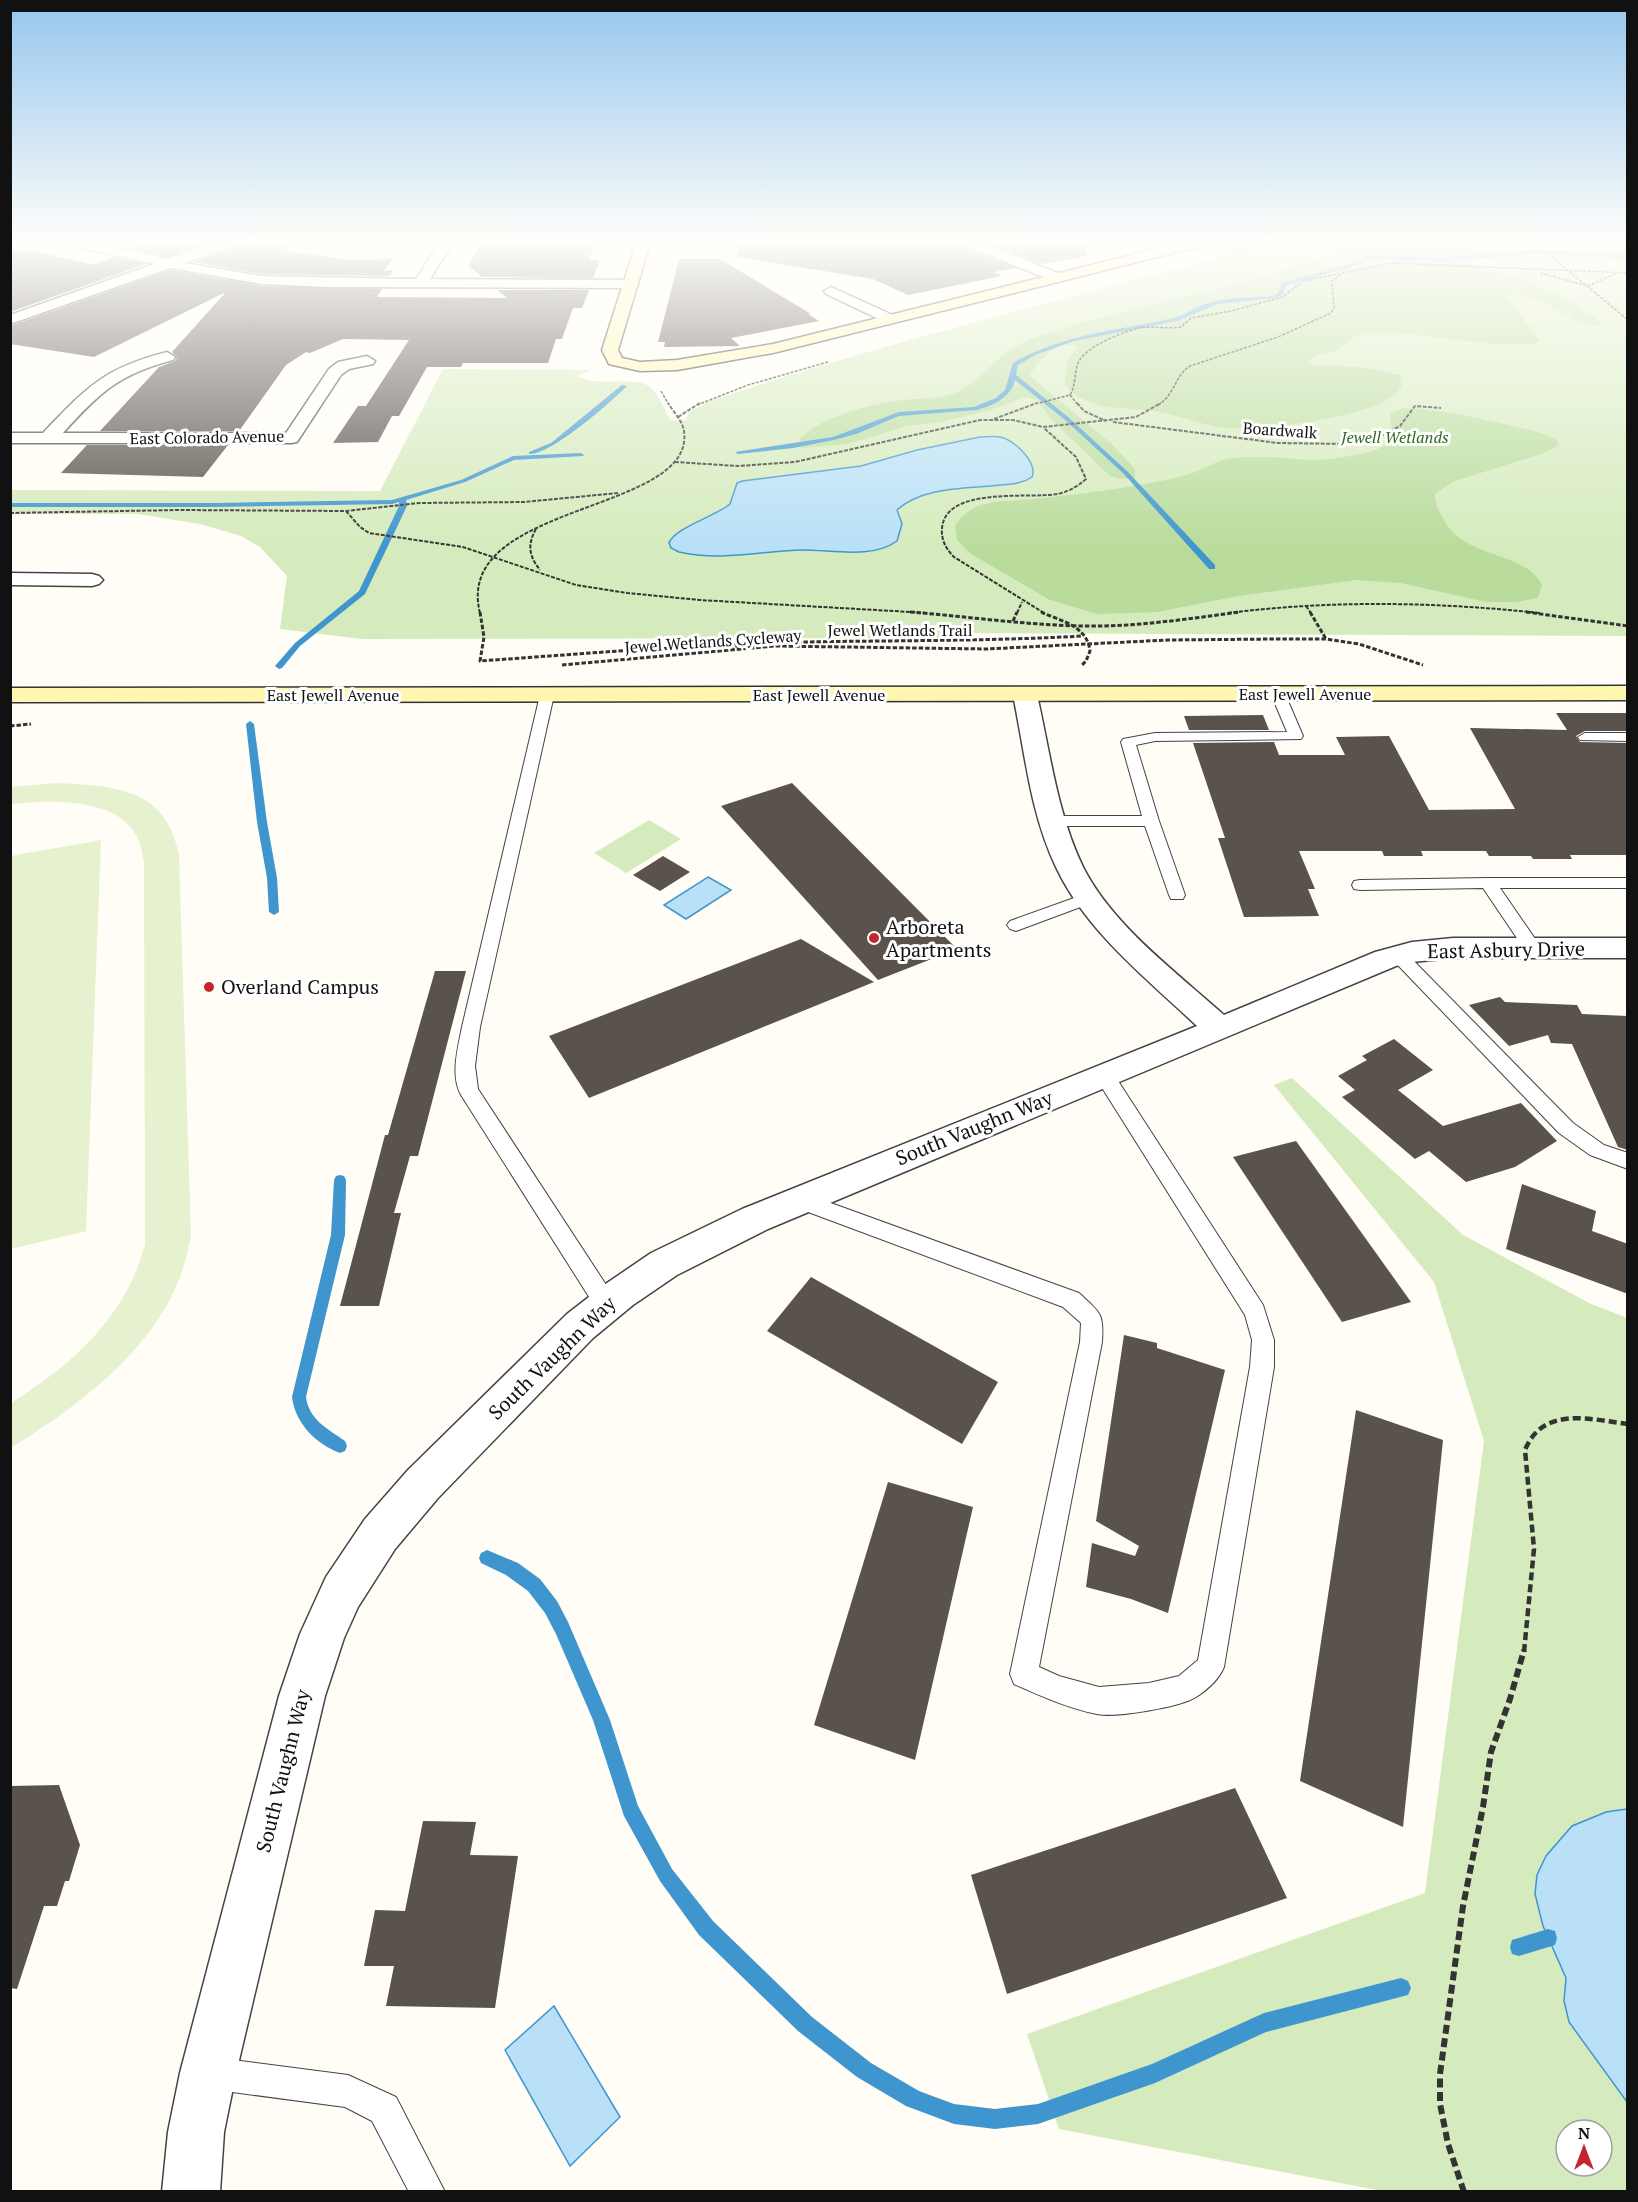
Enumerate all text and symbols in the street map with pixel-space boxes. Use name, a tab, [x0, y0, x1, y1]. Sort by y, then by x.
street label: Boardwalk	[1242, 416, 1319, 444]
street label: East Colorado Avenue	[130, 425, 284, 449]
park label: Jewell Wetlands	[1340, 426, 1449, 448]
street label: Jewel Wetlands Trail	[828, 619, 973, 641]
street label: Jewel Wetlands Cycleway	[624, 624, 803, 658]
street label: East Jewell Avenue	[1239, 683, 1371, 705]
street label: East Jewell Avenue	[267, 684, 399, 706]
street label: East Jewell Avenue	[753, 684, 885, 706]
place label: Arboreta Apartments	[886, 913, 991, 963]
marker: Arboreta Apartments	[867, 931, 881, 945]
street label: East Asbury Drive	[1427, 935, 1585, 964]
place label: Overland Campus	[221, 973, 379, 1000]
marker: Overland Campus	[202, 980, 216, 994]
street label: South Vaughn Way	[891, 1083, 1057, 1171]
street label: South Vaughn Way	[482, 1289, 622, 1425]
street label: South Vaughn Way	[249, 1686, 316, 1855]
north arrow	[1554, 2118, 1614, 2178]
text: N	[1578, 2122, 1590, 2144]

